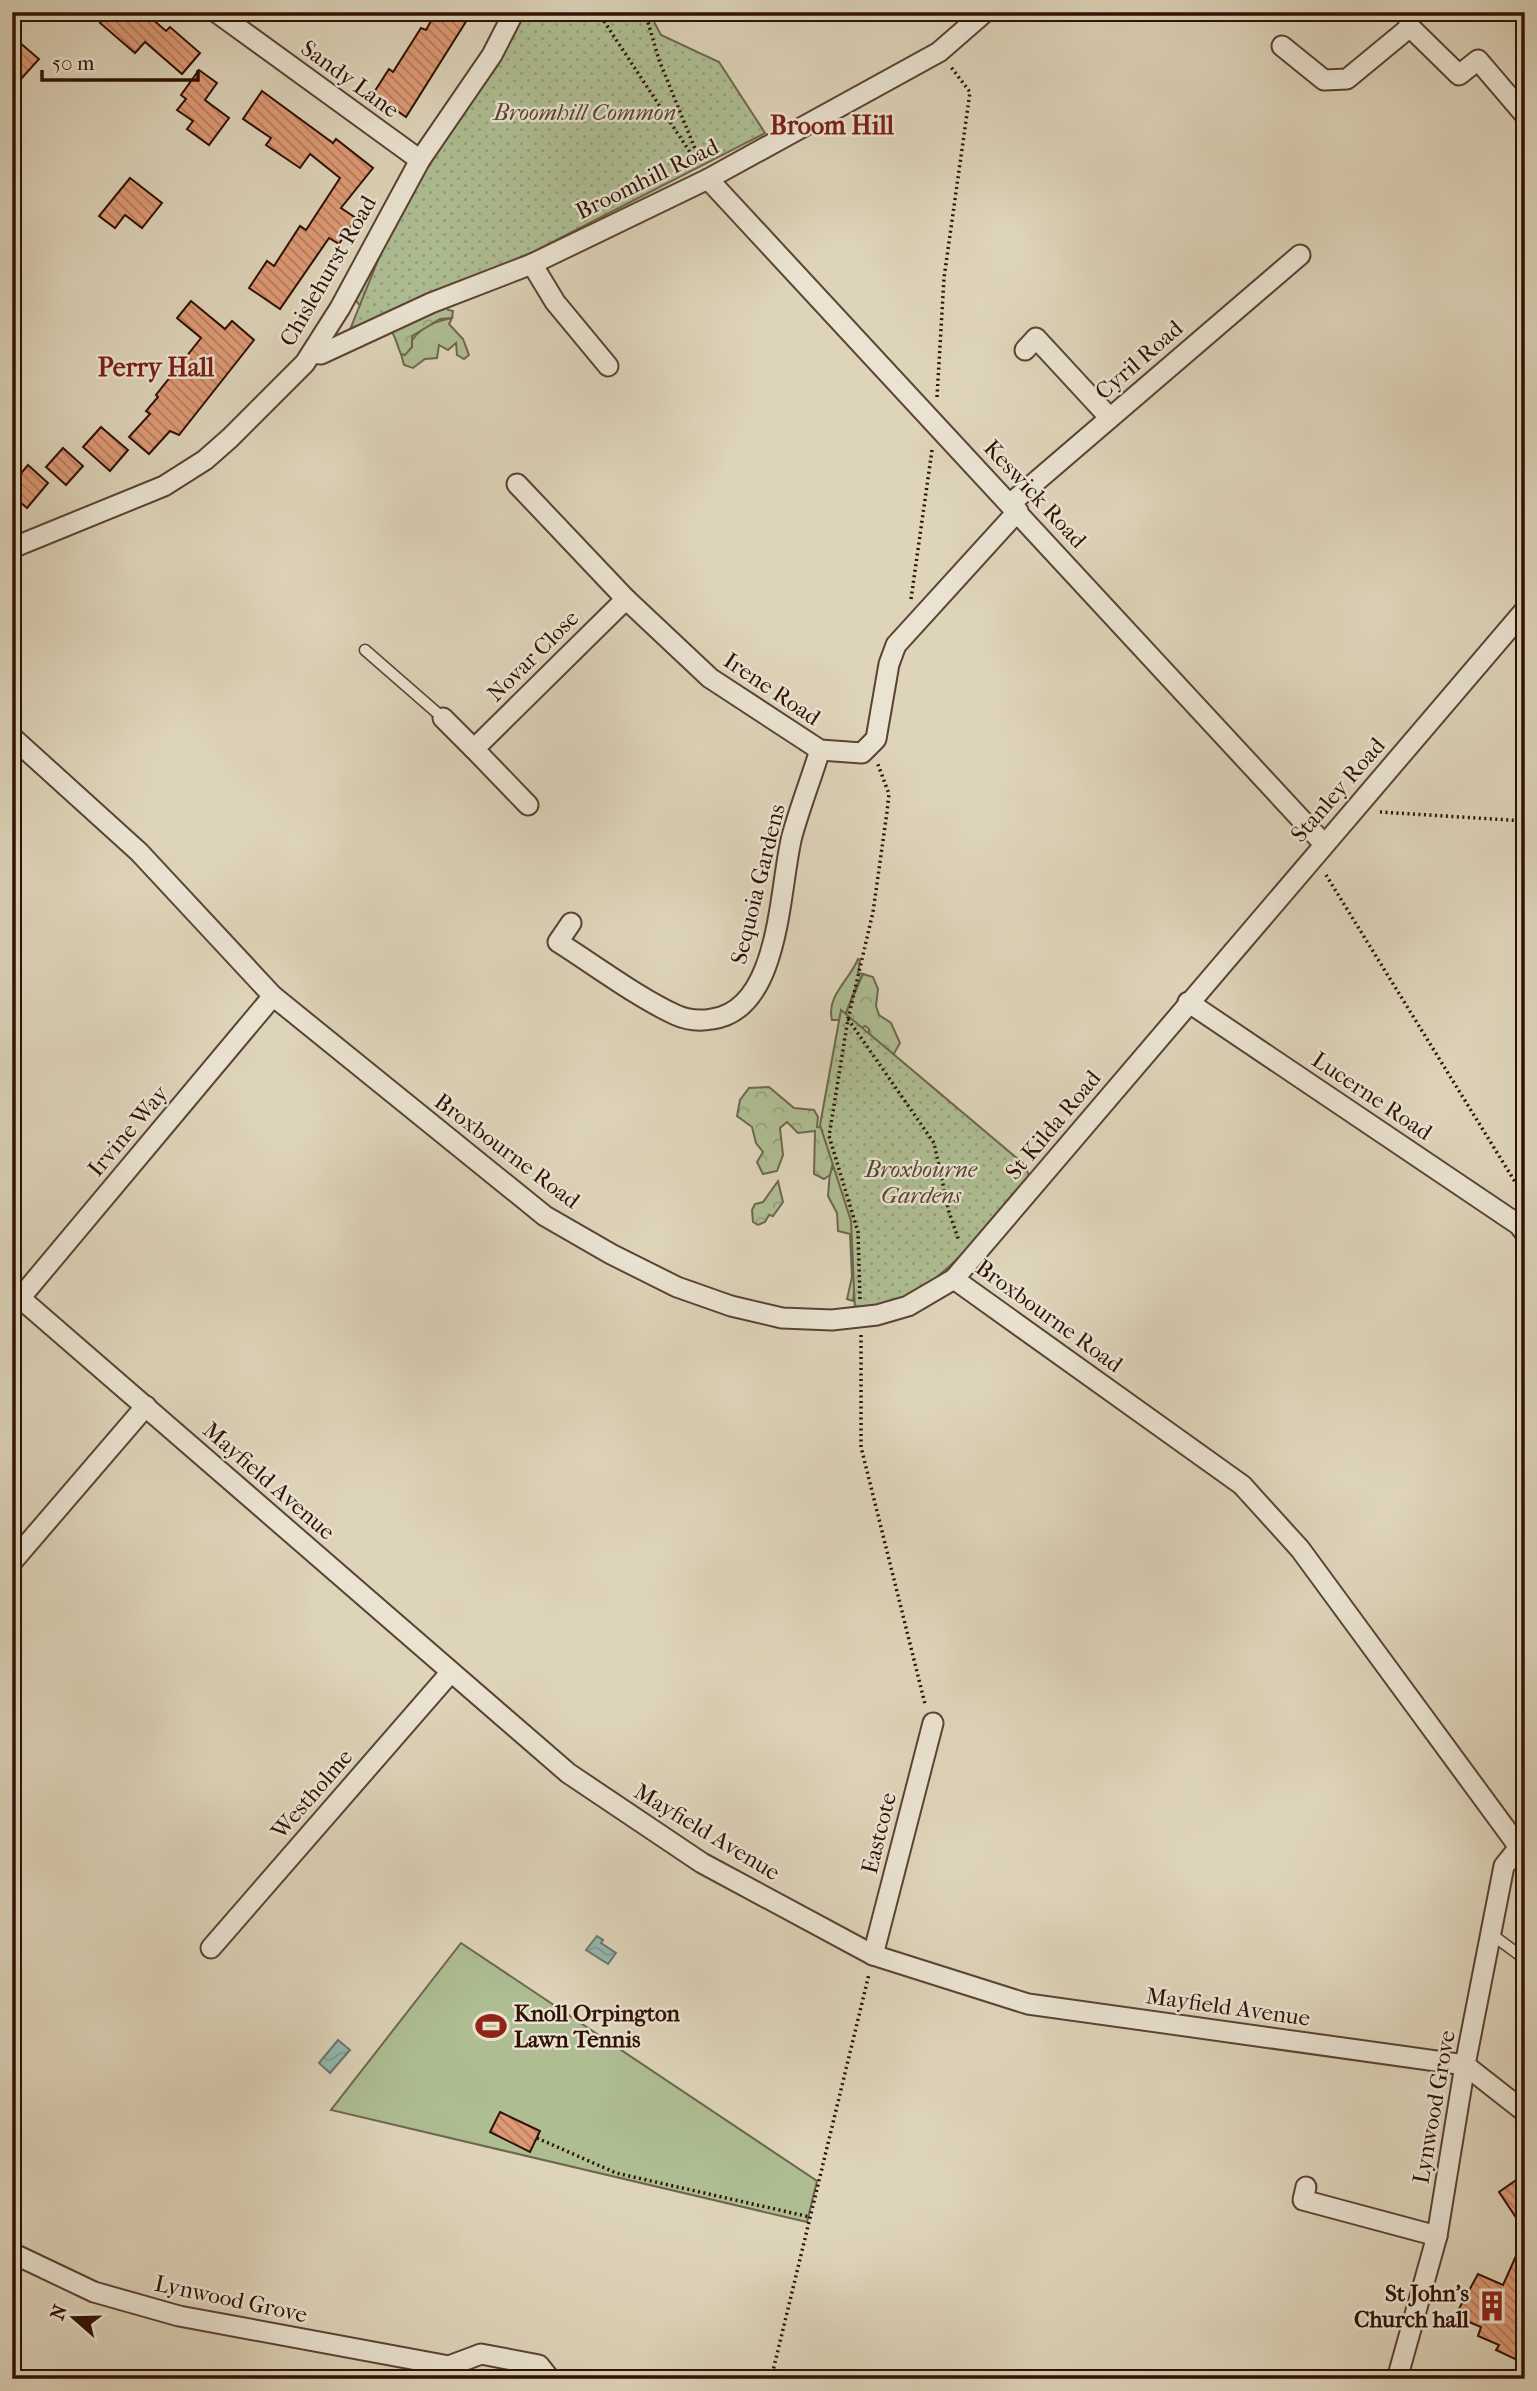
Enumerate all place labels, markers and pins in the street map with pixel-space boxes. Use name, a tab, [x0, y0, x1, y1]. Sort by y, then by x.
place label: Knoll Orpington Lawn Tennis	[514, 2000, 681, 2053]
sports icon: Knoll Orpington Lawn Tennis	[474, 2009, 508, 2043]
place label: St John’s Church hall	[1354, 2280, 1470, 2333]
building icon: St John’s Church hall	[1475, 2289, 1509, 2323]

